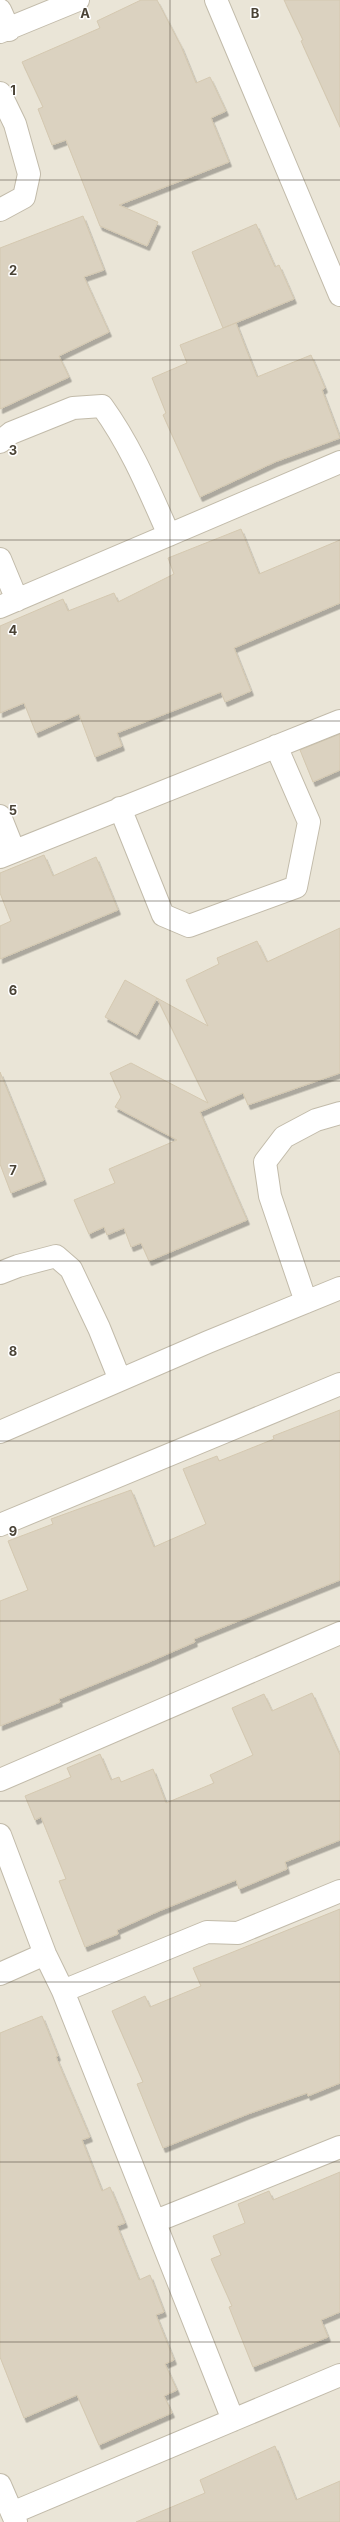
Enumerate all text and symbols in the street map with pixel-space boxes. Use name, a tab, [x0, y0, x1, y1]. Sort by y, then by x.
text: A	[80, 5, 90, 21]
text: B	[251, 5, 260, 21]
text: 1	[10, 82, 16, 98]
text: 2	[9, 262, 17, 278]
text: 3	[9, 442, 17, 458]
text: 4	[9, 622, 18, 638]
text: 5	[9, 802, 17, 818]
text: 6	[9, 982, 17, 998]
text: 7	[9, 1162, 17, 1178]
text: 8	[9, 1343, 17, 1359]
text: 9	[9, 1523, 17, 1539]

